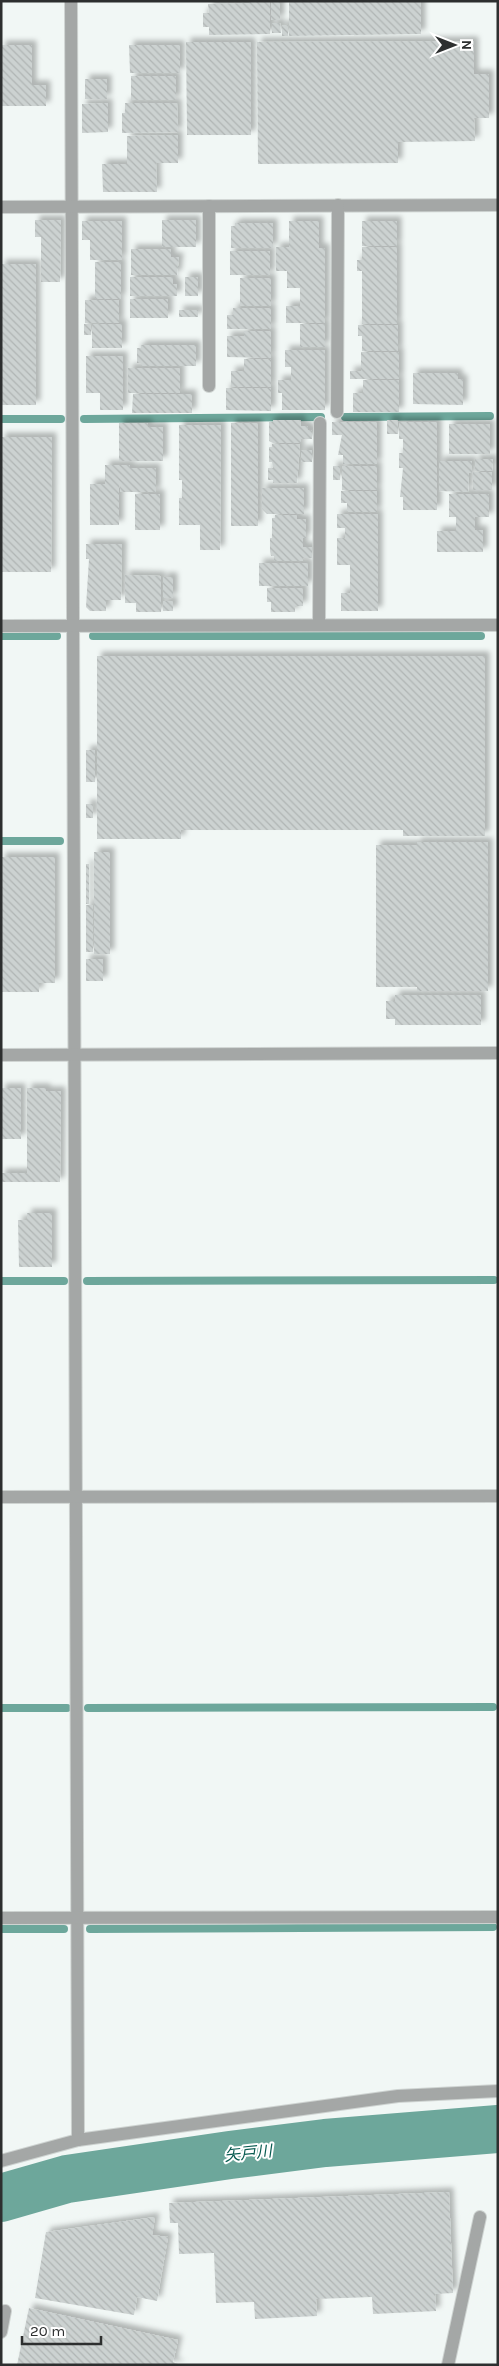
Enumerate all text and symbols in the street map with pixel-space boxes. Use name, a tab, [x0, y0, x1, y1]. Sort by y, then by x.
north arrow	[429, 20, 479, 70]
text: N	[458, 40, 475, 50]
water label: 矢戸川	[223, 2141, 275, 2165]
scale bar	[22, 2314, 101, 2346]
text: 20 m	[30, 2322, 65, 2340]

